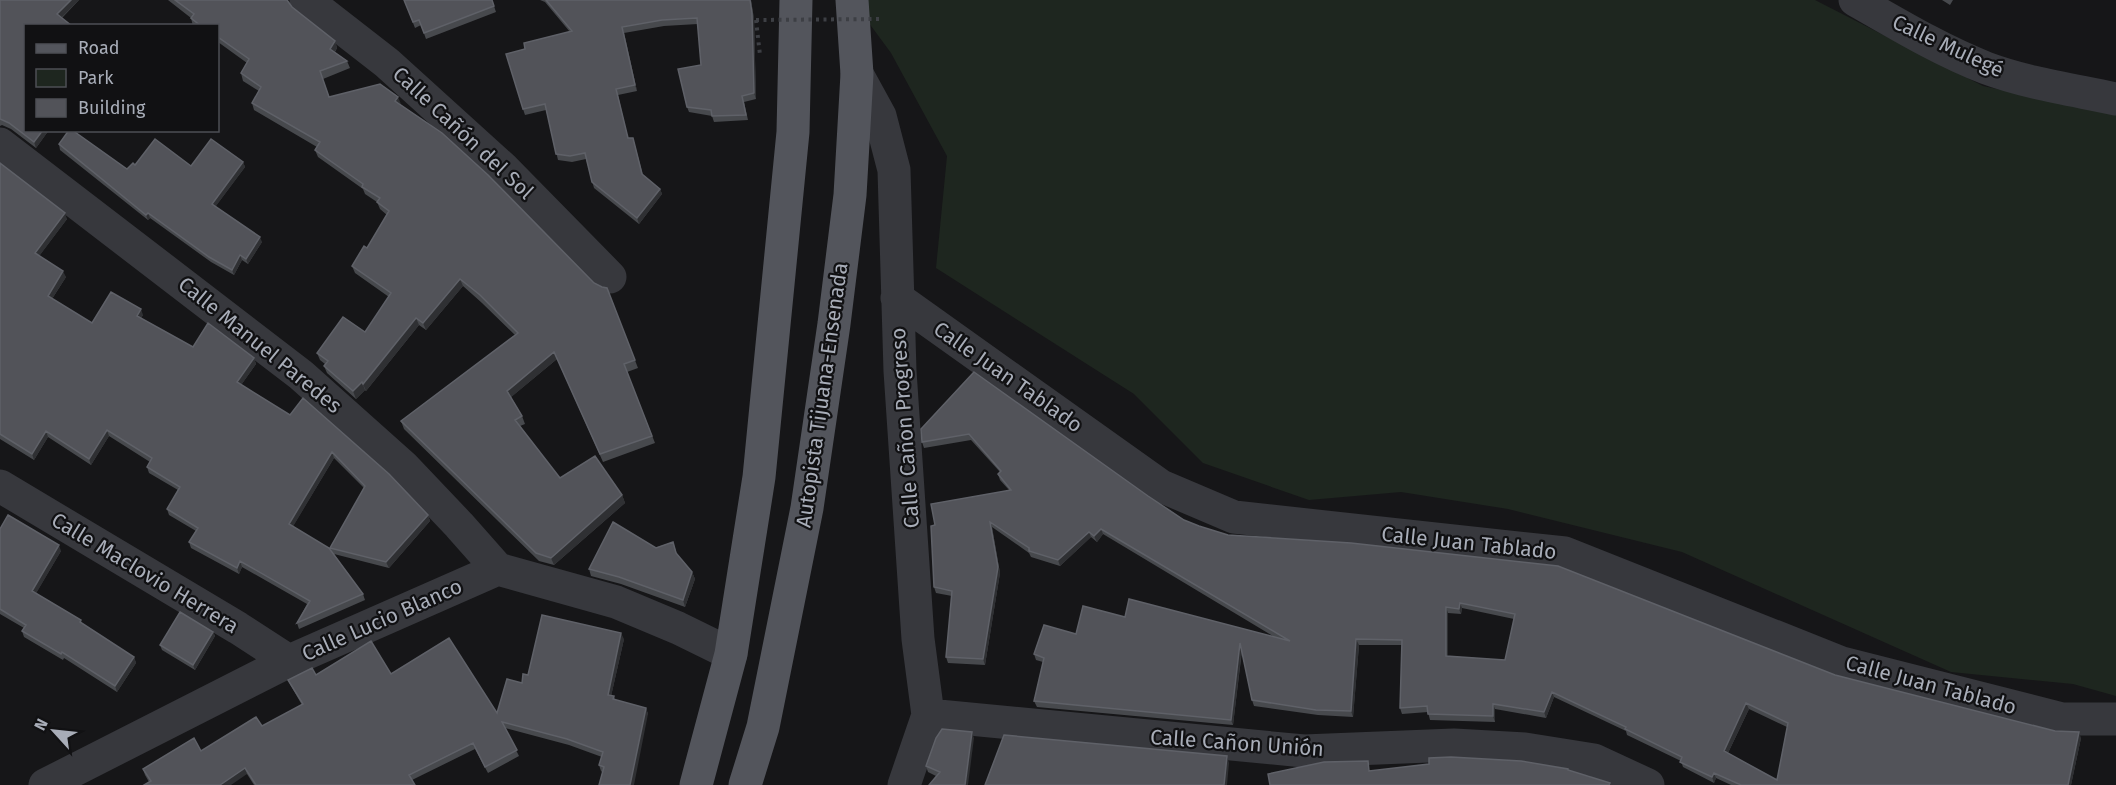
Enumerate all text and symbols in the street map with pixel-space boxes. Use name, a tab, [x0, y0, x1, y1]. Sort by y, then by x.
street label: Calle Mulegé	[1888, 9, 2008, 83]
legend	[24, 24, 219, 132]
text: Road	[78, 37, 120, 59]
street label: Calle Cañón del Sol	[387, 61, 539, 205]
text: Park	[78, 67, 114, 89]
text: Building	[78, 97, 146, 119]
street label: Autopista Tijuana-Ensenada	[791, 261, 853, 529]
street label: Calle Manuel Paredes	[173, 271, 347, 419]
street label: Calle Juan Tablado	[928, 316, 1088, 438]
street label: Calle Cañon Progreso	[885, 327, 925, 529]
street label: Calle Maclovio Herrera	[47, 507, 243, 639]
street label: Calle Juan Tablado	[1380, 521, 1558, 565]
street label: Calle Lucio Blanco	[298, 573, 466, 667]
street label: Calle Juan Tablado	[1843, 650, 2019, 720]
north arrow	[24, 701, 84, 761]
text: N	[30, 715, 52, 733]
street label: Calle Cañon Unión	[1149, 724, 1325, 762]

